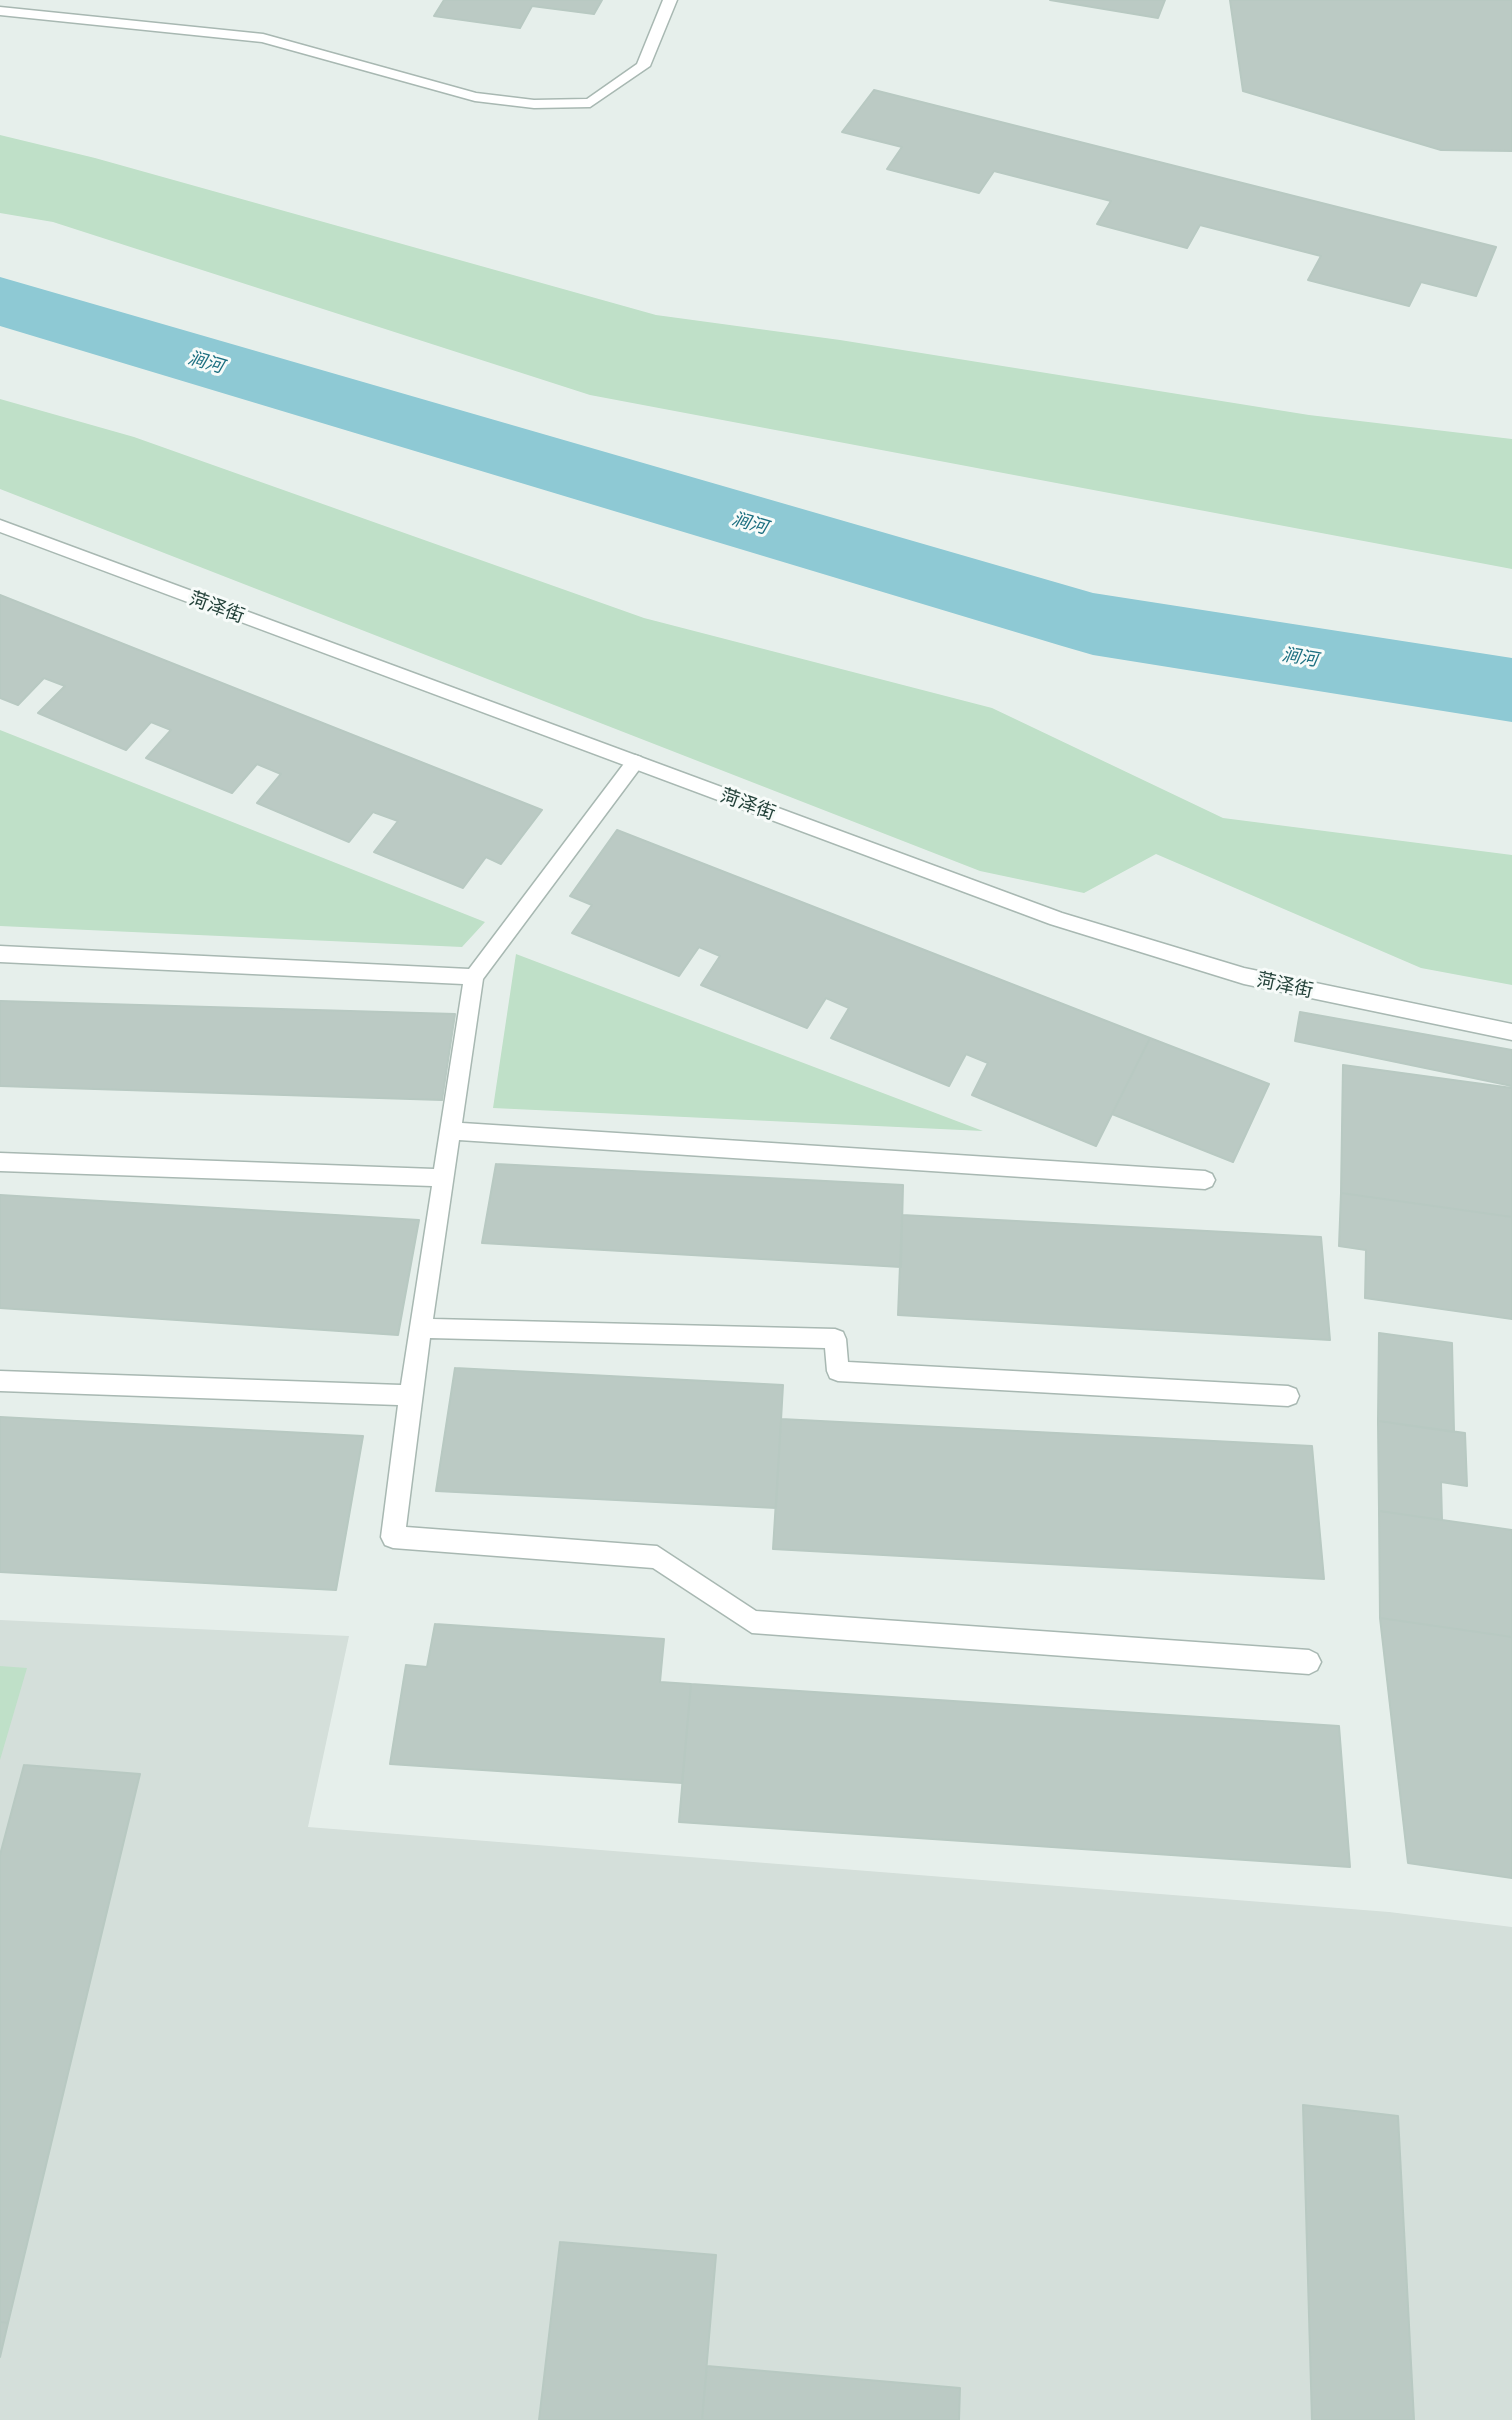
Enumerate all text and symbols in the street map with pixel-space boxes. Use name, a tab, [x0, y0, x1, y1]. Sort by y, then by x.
water label: 涧河	[186, 347, 226, 377]
water label: 涧河	[730, 508, 770, 538]
street label: 菏泽街	[186, 587, 248, 627]
water label: 涧河	[1281, 644, 1319, 670]
street label: 菏泽街	[717, 784, 779, 824]
street label: 菏泽街	[1255, 968, 1315, 1002]

